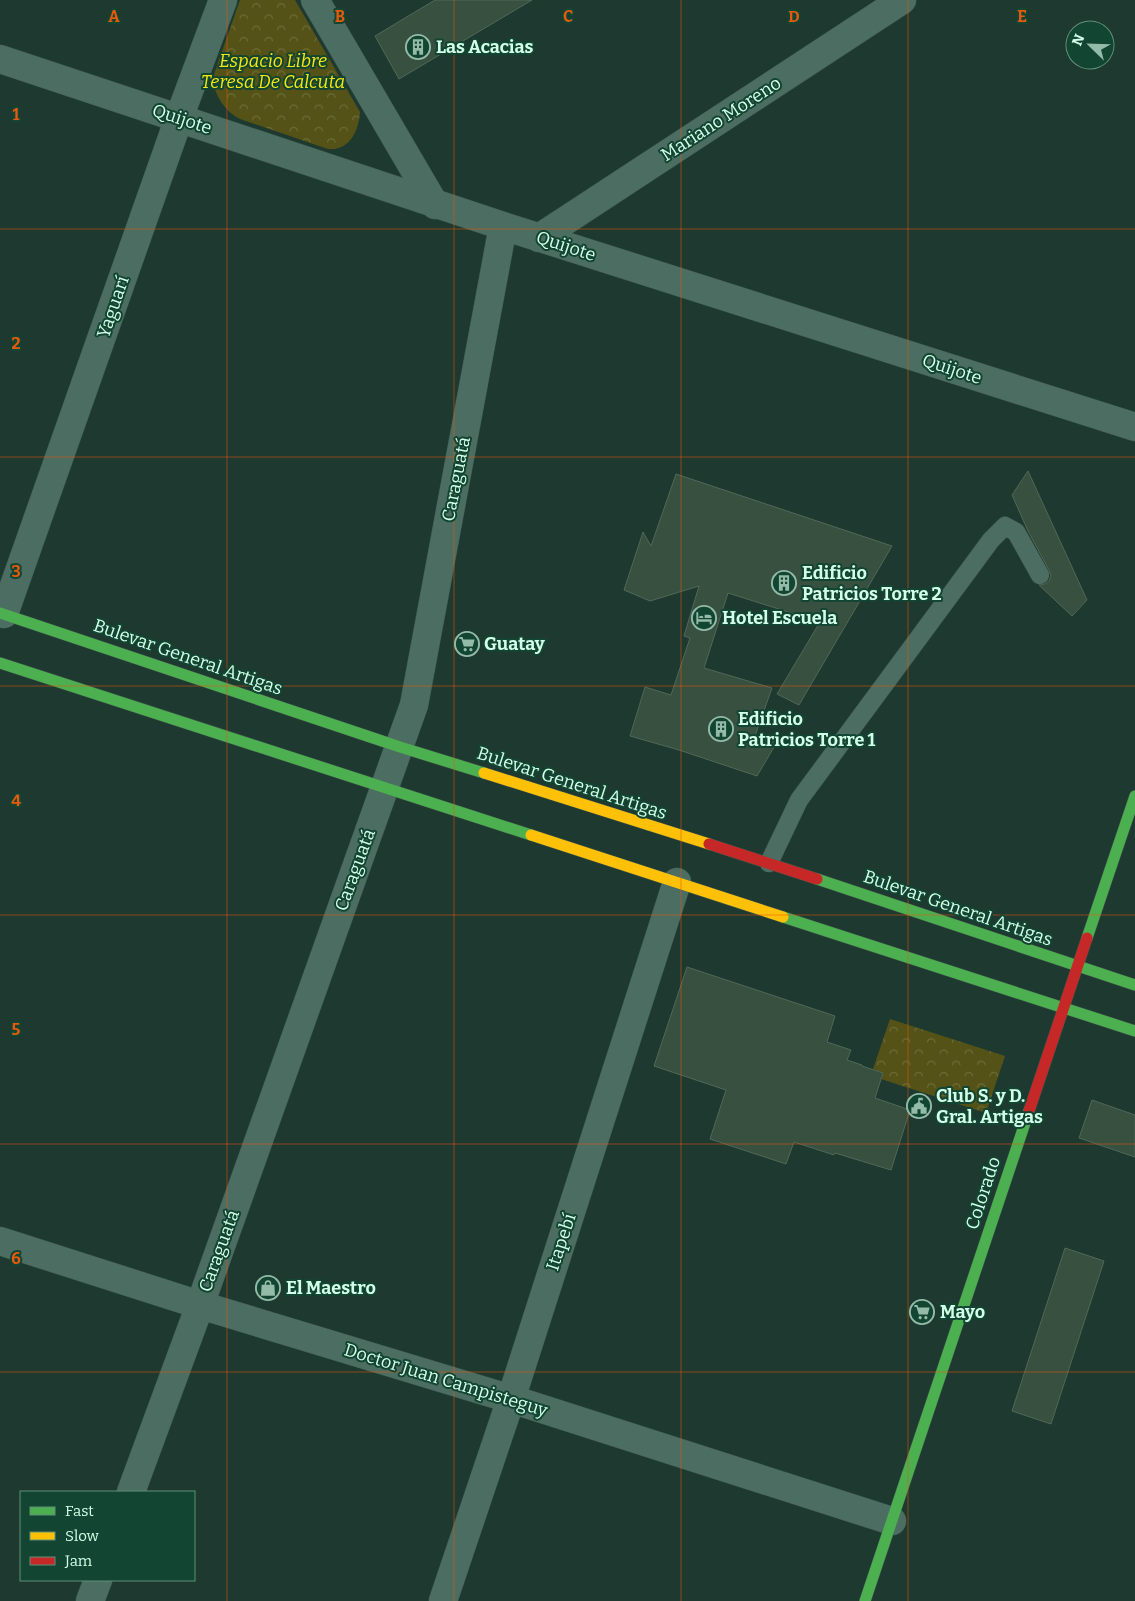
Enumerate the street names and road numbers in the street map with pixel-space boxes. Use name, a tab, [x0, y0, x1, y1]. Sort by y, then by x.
street label: Mariano Moreno	[657, 72, 785, 166]
street label: Quijote	[149, 99, 215, 139]
street label: Quijote	[533, 226, 599, 266]
street label: Yaguarí	[92, 273, 134, 341]
street label: Quijote	[919, 349, 985, 389]
street label: Caraguatá	[437, 435, 475, 523]
street label: Bulevar General Artigas	[91, 614, 285, 700]
street label: Bulevar General Artigas	[474, 742, 670, 824]
street label: Caraguatá	[330, 826, 380, 914]
street label: Bulevar General Artigas	[861, 865, 1055, 951]
street label: Colorado	[961, 1154, 1005, 1232]
street label: Caraguatá	[194, 1207, 244, 1295]
street label: Itapebí	[541, 1210, 581, 1273]
street label: Doctor Juan Campisteguy	[342, 1339, 551, 1422]

